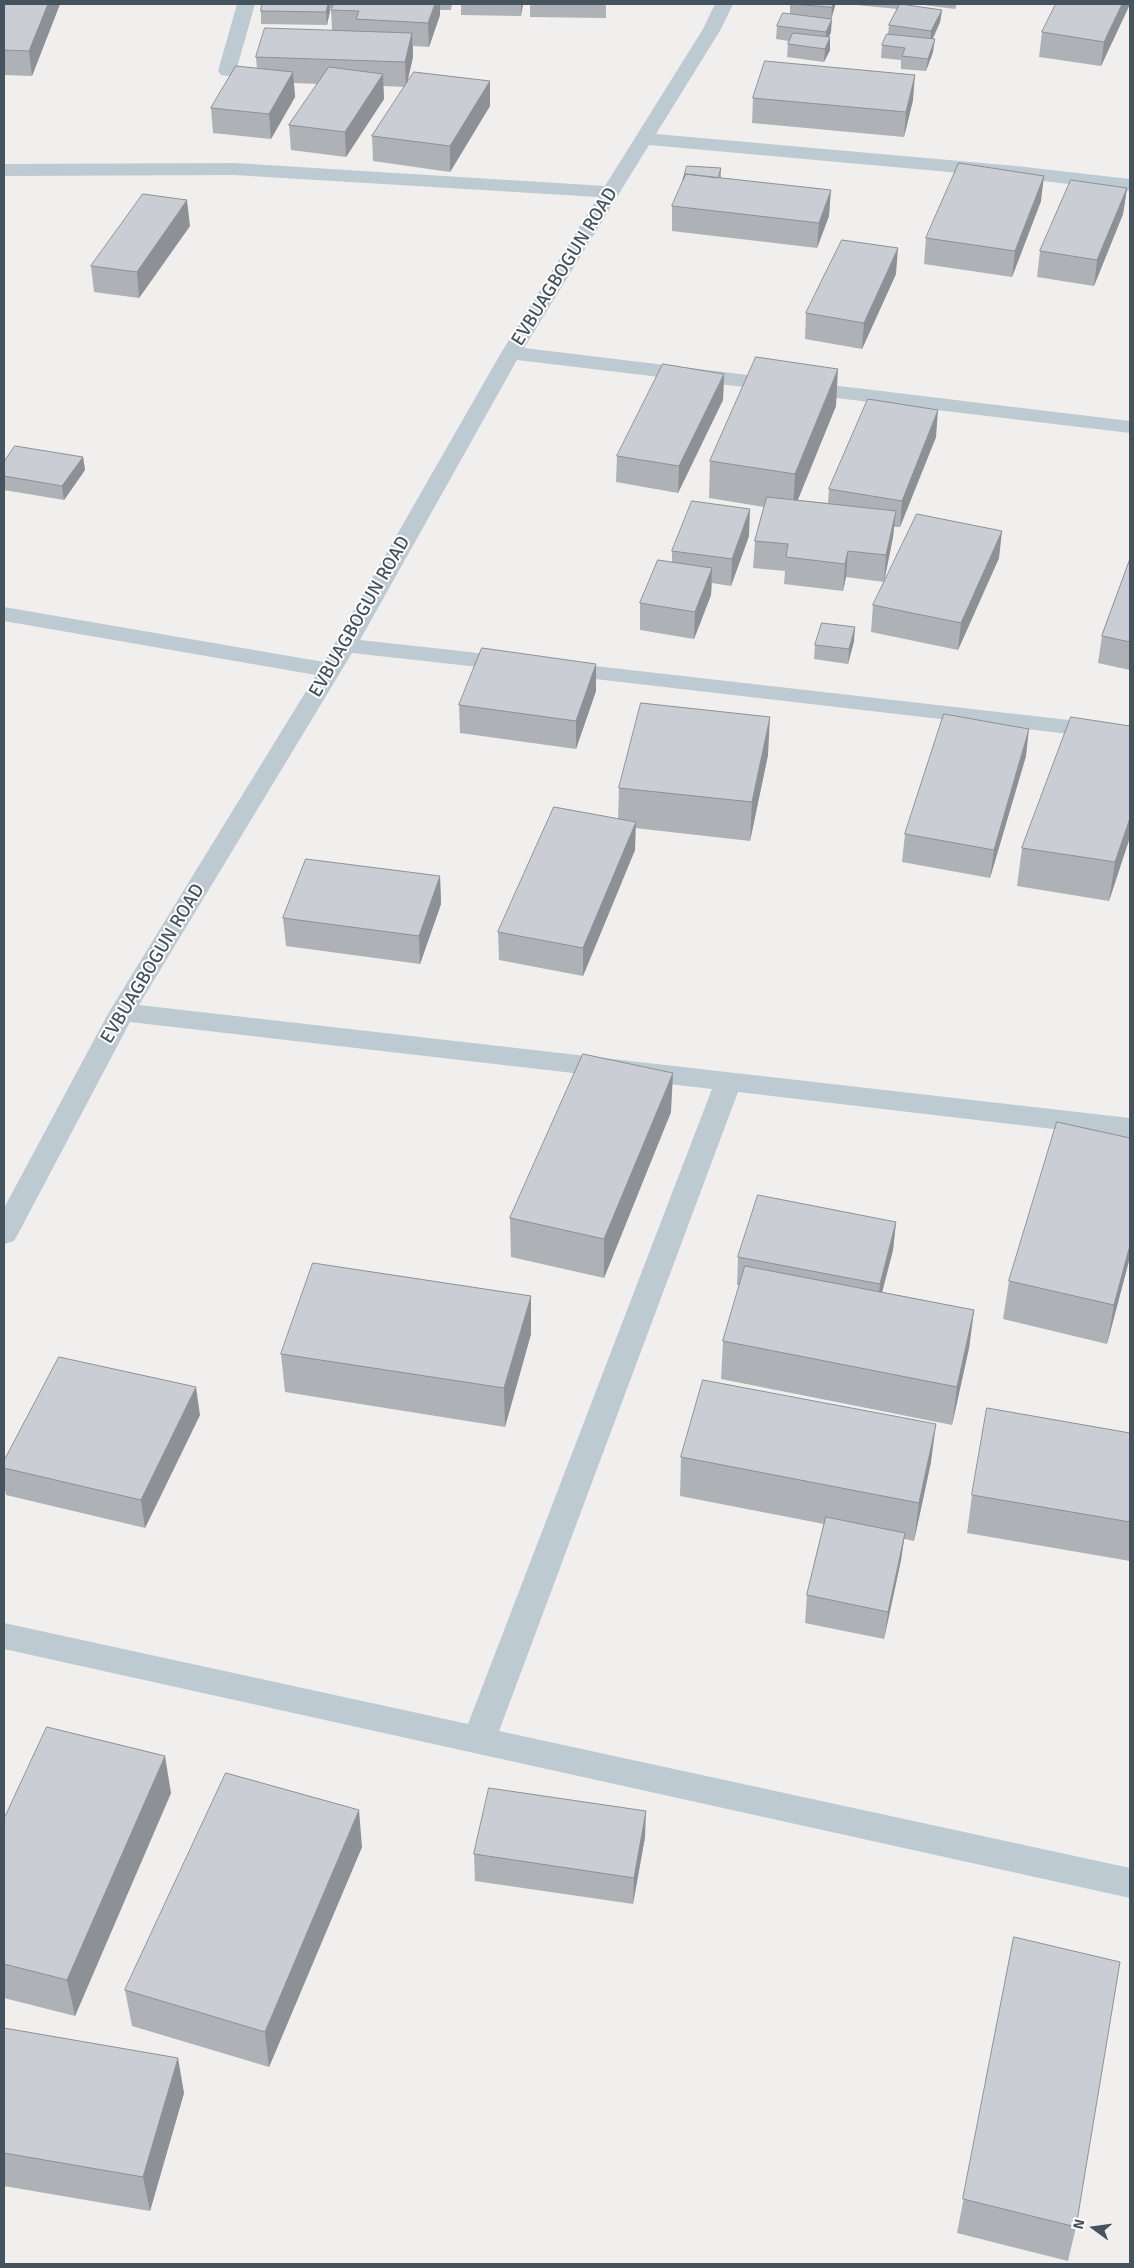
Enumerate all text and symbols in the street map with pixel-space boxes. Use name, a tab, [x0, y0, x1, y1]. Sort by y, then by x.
street label: EVBUAGBOGUN ROAD	[507, 184, 623, 350]
street label: EVBUAGBOGUN ROAD	[305, 532, 415, 702]
street label: EVBUAGBOGUN ROAD	[96, 880, 210, 1048]
north arrow	[1069, 2203, 1119, 2253]
text: N	[1070, 2217, 1088, 2231]

